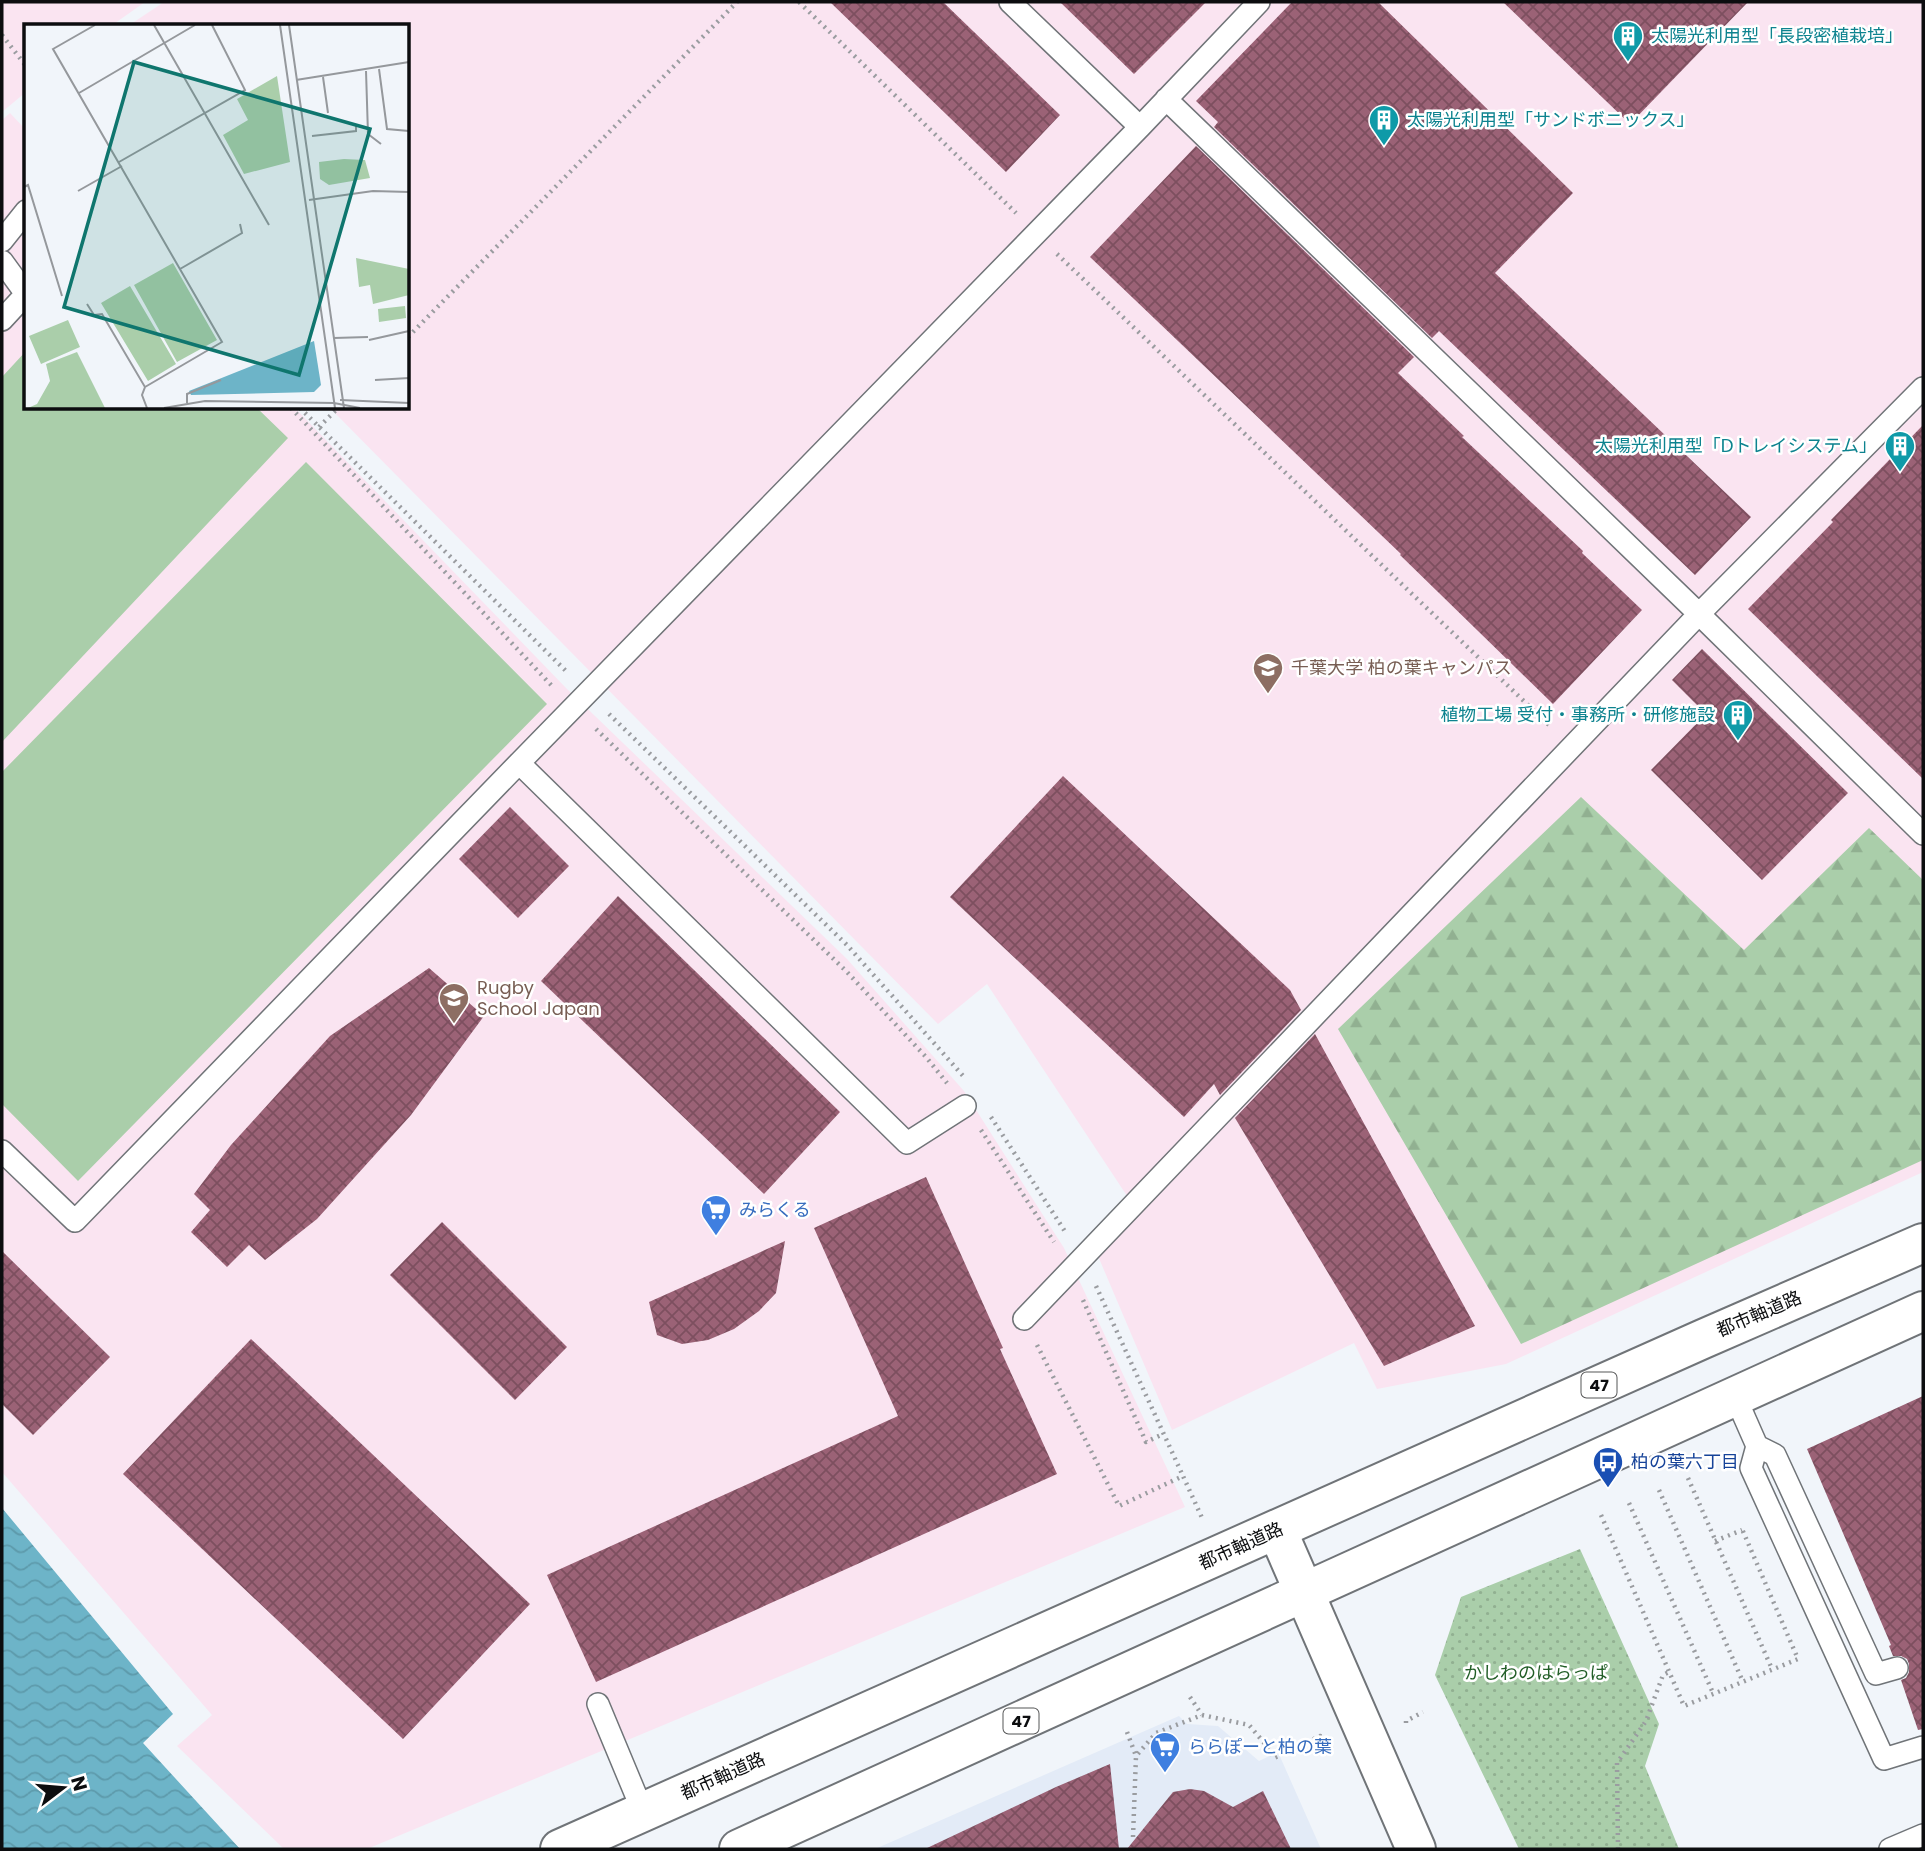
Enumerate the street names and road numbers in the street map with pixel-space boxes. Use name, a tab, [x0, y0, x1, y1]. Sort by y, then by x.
street label: 都市軸道路	[1712, 1284, 1805, 1343]
road number: 47	[1582, 1372, 1616, 1398]
street label: 都市軸道路	[1195, 1516, 1287, 1575]
road number: 47	[1004, 1708, 1038, 1734]
street label: 都市軸道路	[677, 1746, 769, 1805]

